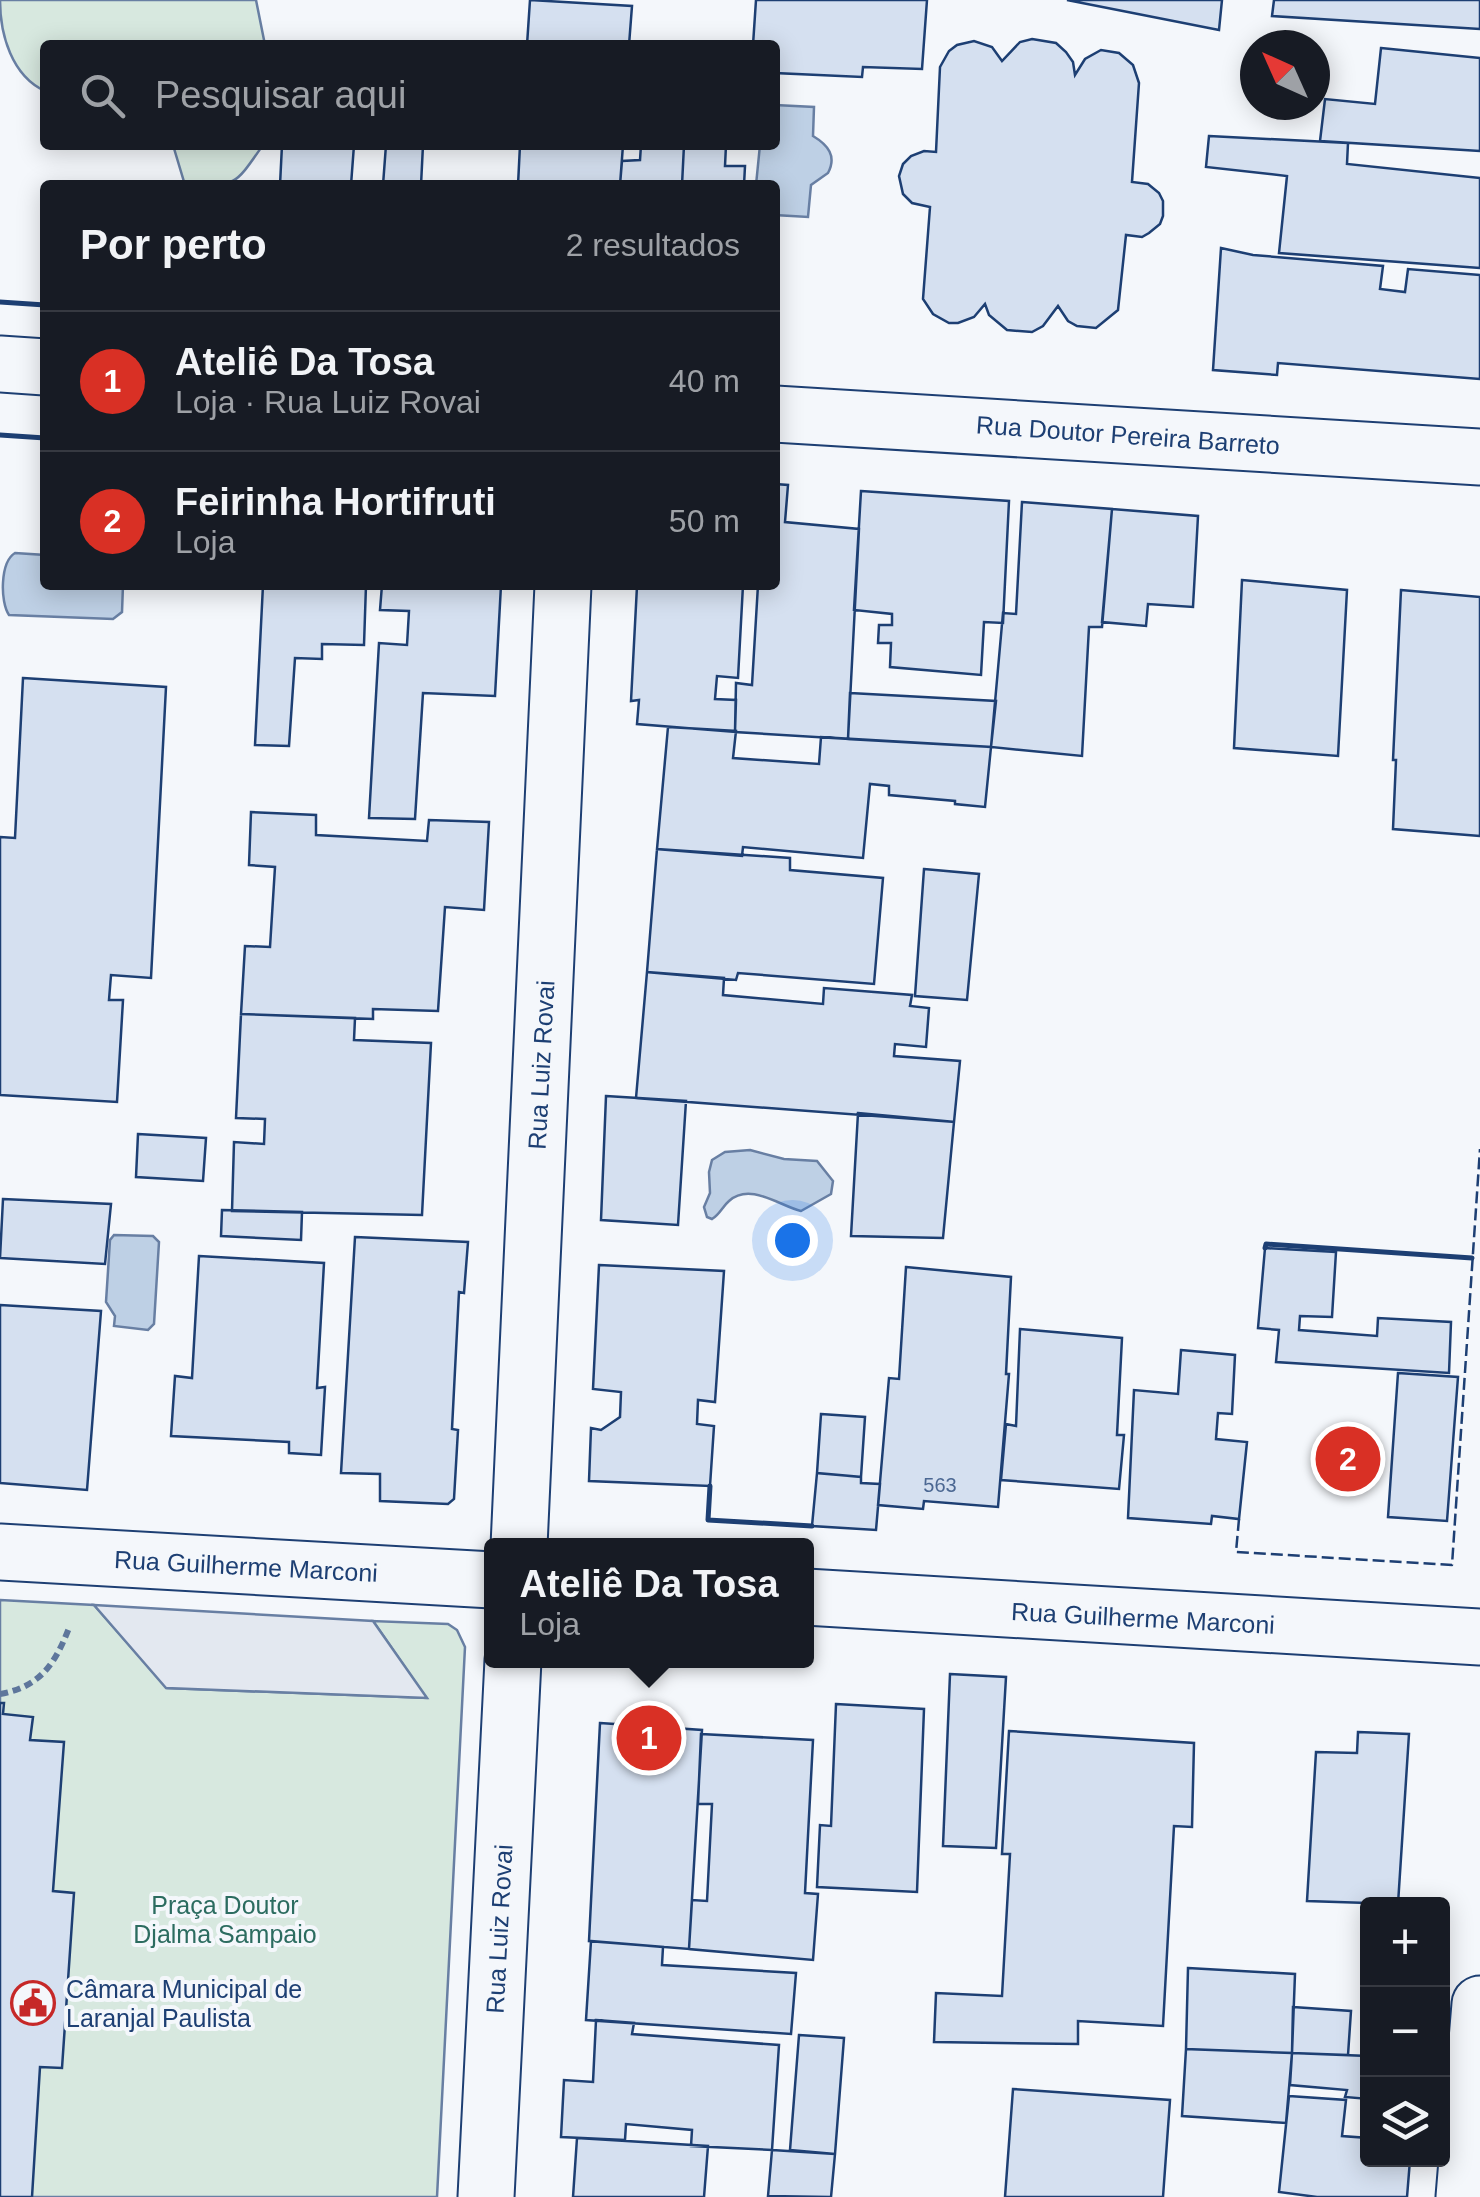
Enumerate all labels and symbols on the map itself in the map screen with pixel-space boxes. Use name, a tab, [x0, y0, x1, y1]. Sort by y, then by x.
north arrow	[1240, 30, 1330, 120]
street label: Rua Doutor Pereira Barreto	[975, 410, 1281, 460]
street label: Rua Luiz Rovai	[523, 980, 559, 1150]
your location	[767, 1215, 818, 1266]
pin: 2	[1316, 1422, 1380, 1496]
house number: 563	[923, 1474, 957, 1496]
street label: Rua Guilherme Marconi	[113, 1545, 379, 1587]
street label: Rua Guilherme Marconi	[1010, 1597, 1276, 1639]
pin: 1	[616, 1700, 682, 1776]
street label: Rua Luiz Rovai	[481, 1844, 517, 2014]
park label: Praça Doutor Djalma Sampaio	[133, 1891, 317, 1948]
place label: Câmara Municipal de Laranjal Paulista	[66, 1975, 302, 2032]
public building icon: Câmara Municipal de Laranjal Paulista	[10, 1980, 56, 2026]

